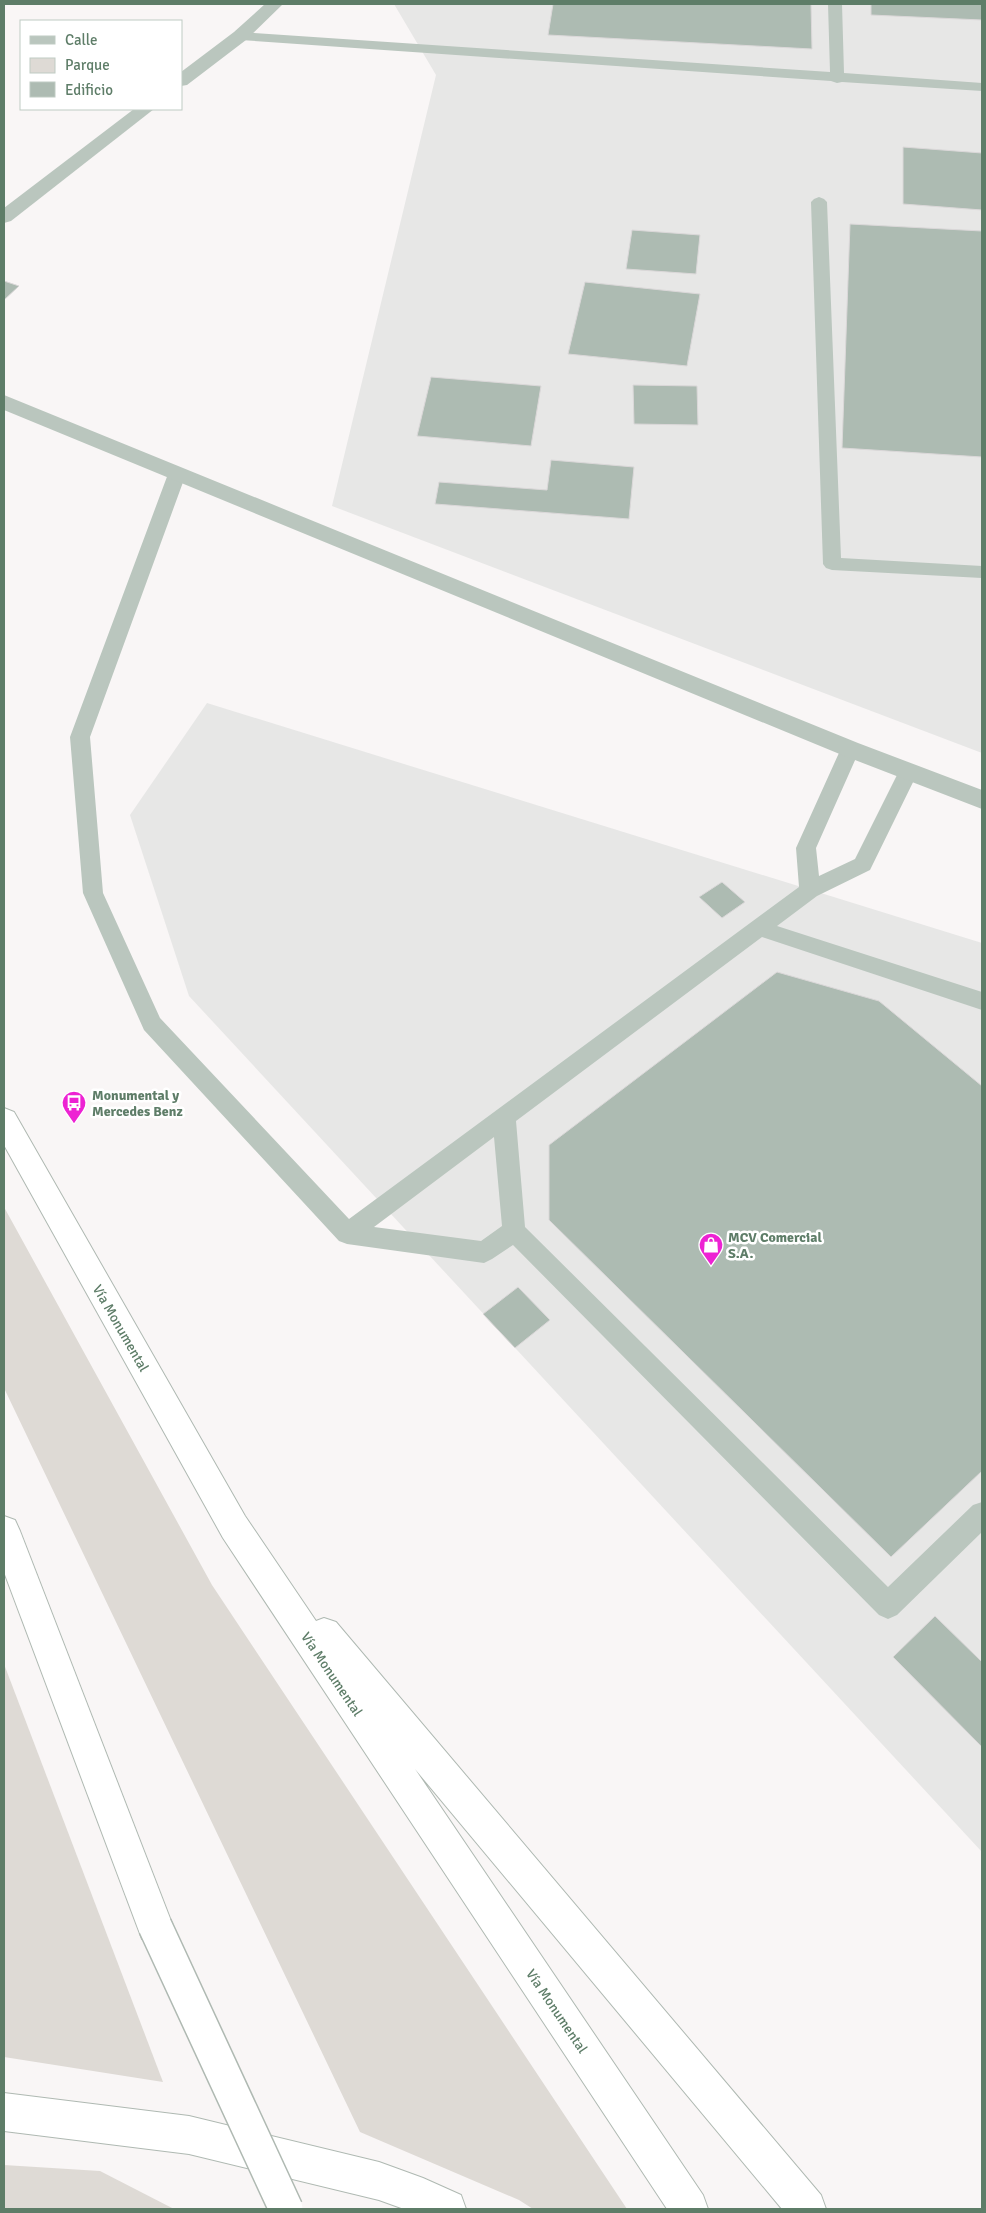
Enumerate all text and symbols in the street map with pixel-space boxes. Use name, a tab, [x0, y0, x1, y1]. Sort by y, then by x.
legend	[20, 20, 182, 110]
text: Calle	[65, 31, 98, 49]
text: Parque	[65, 56, 110, 74]
text: Edificio	[65, 81, 113, 99]
place label: Monumental y Mercedes Benz	[92, 1087, 183, 1120]
bus stop icon: Monumental y Mercedes Benz	[61, 1090, 87, 1124]
place label: MCV Comercial S.A.	[728, 1229, 822, 1262]
shop icon: MCV Comercial S.A.	[698, 1232, 724, 1266]
street label: Vía Monumental	[89, 1282, 152, 1375]
street label: Vía Monumental	[297, 1629, 366, 1720]
street label: Vía Monumental	[522, 1966, 591, 2057]

